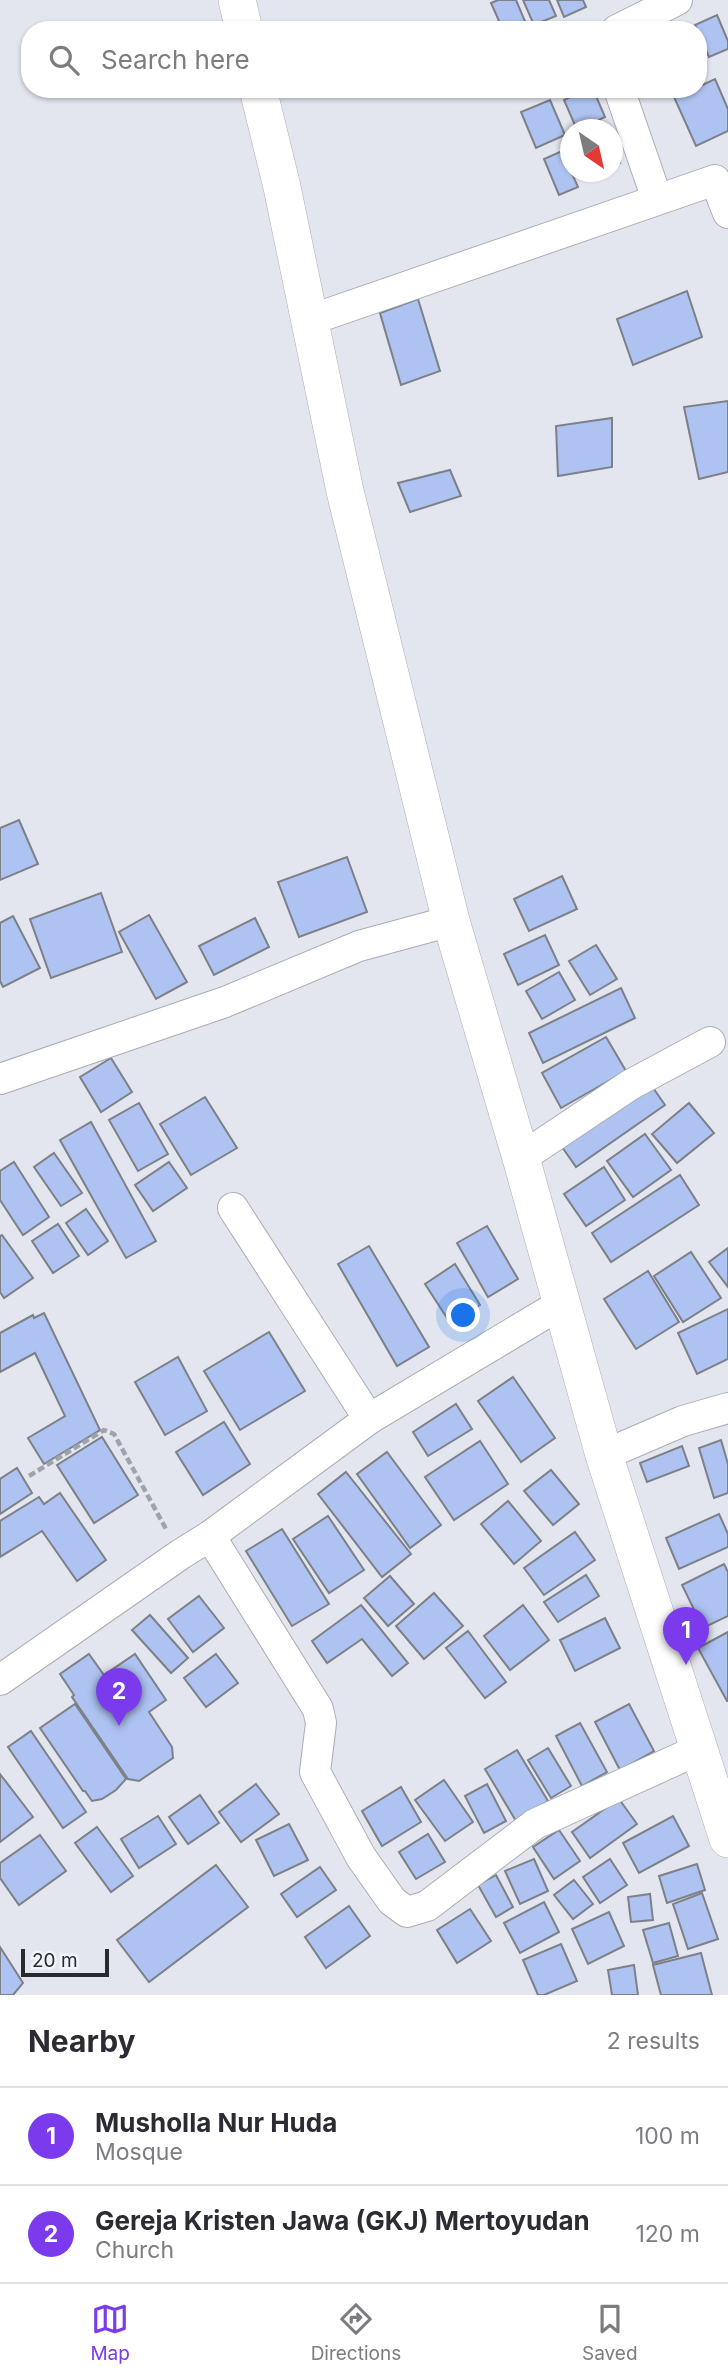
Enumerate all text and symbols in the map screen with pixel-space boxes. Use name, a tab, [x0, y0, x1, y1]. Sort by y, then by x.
search box	[21, 21, 707, 98]
icon: search	[45, 41, 83, 79]
text: Search here	[101, 44, 250, 75]
north arrow	[560, 119, 623, 182]
your location	[446, 1298, 480, 1332]
pin: 1	[663, 1607, 709, 1665]
pin: 2	[96, 1668, 142, 1726]
scale bar	[21, 1946, 108, 1978]
text: 20 m	[32, 1949, 78, 1972]
text: Nearby	[28, 2023, 136, 2059]
text: 2 results	[607, 2027, 700, 2055]
text: Musholla Nur Huda	[95, 2107, 337, 2138]
text: 1	[46, 2122, 56, 2150]
text: 100 m	[635, 2122, 700, 2150]
text: Mosque	[95, 2138, 183, 2166]
text: Gereja Kristen Jawa (GKJ) Mertoyudan	[95, 2205, 590, 2236]
text: 2	[44, 2220, 58, 2248]
text: 120 m	[635, 2220, 700, 2248]
text: Church	[95, 2236, 174, 2264]
tab: Map	[90, 2300, 130, 2365]
tab: Directions	[311, 2300, 401, 2365]
tab: Saved	[582, 2300, 638, 2365]

